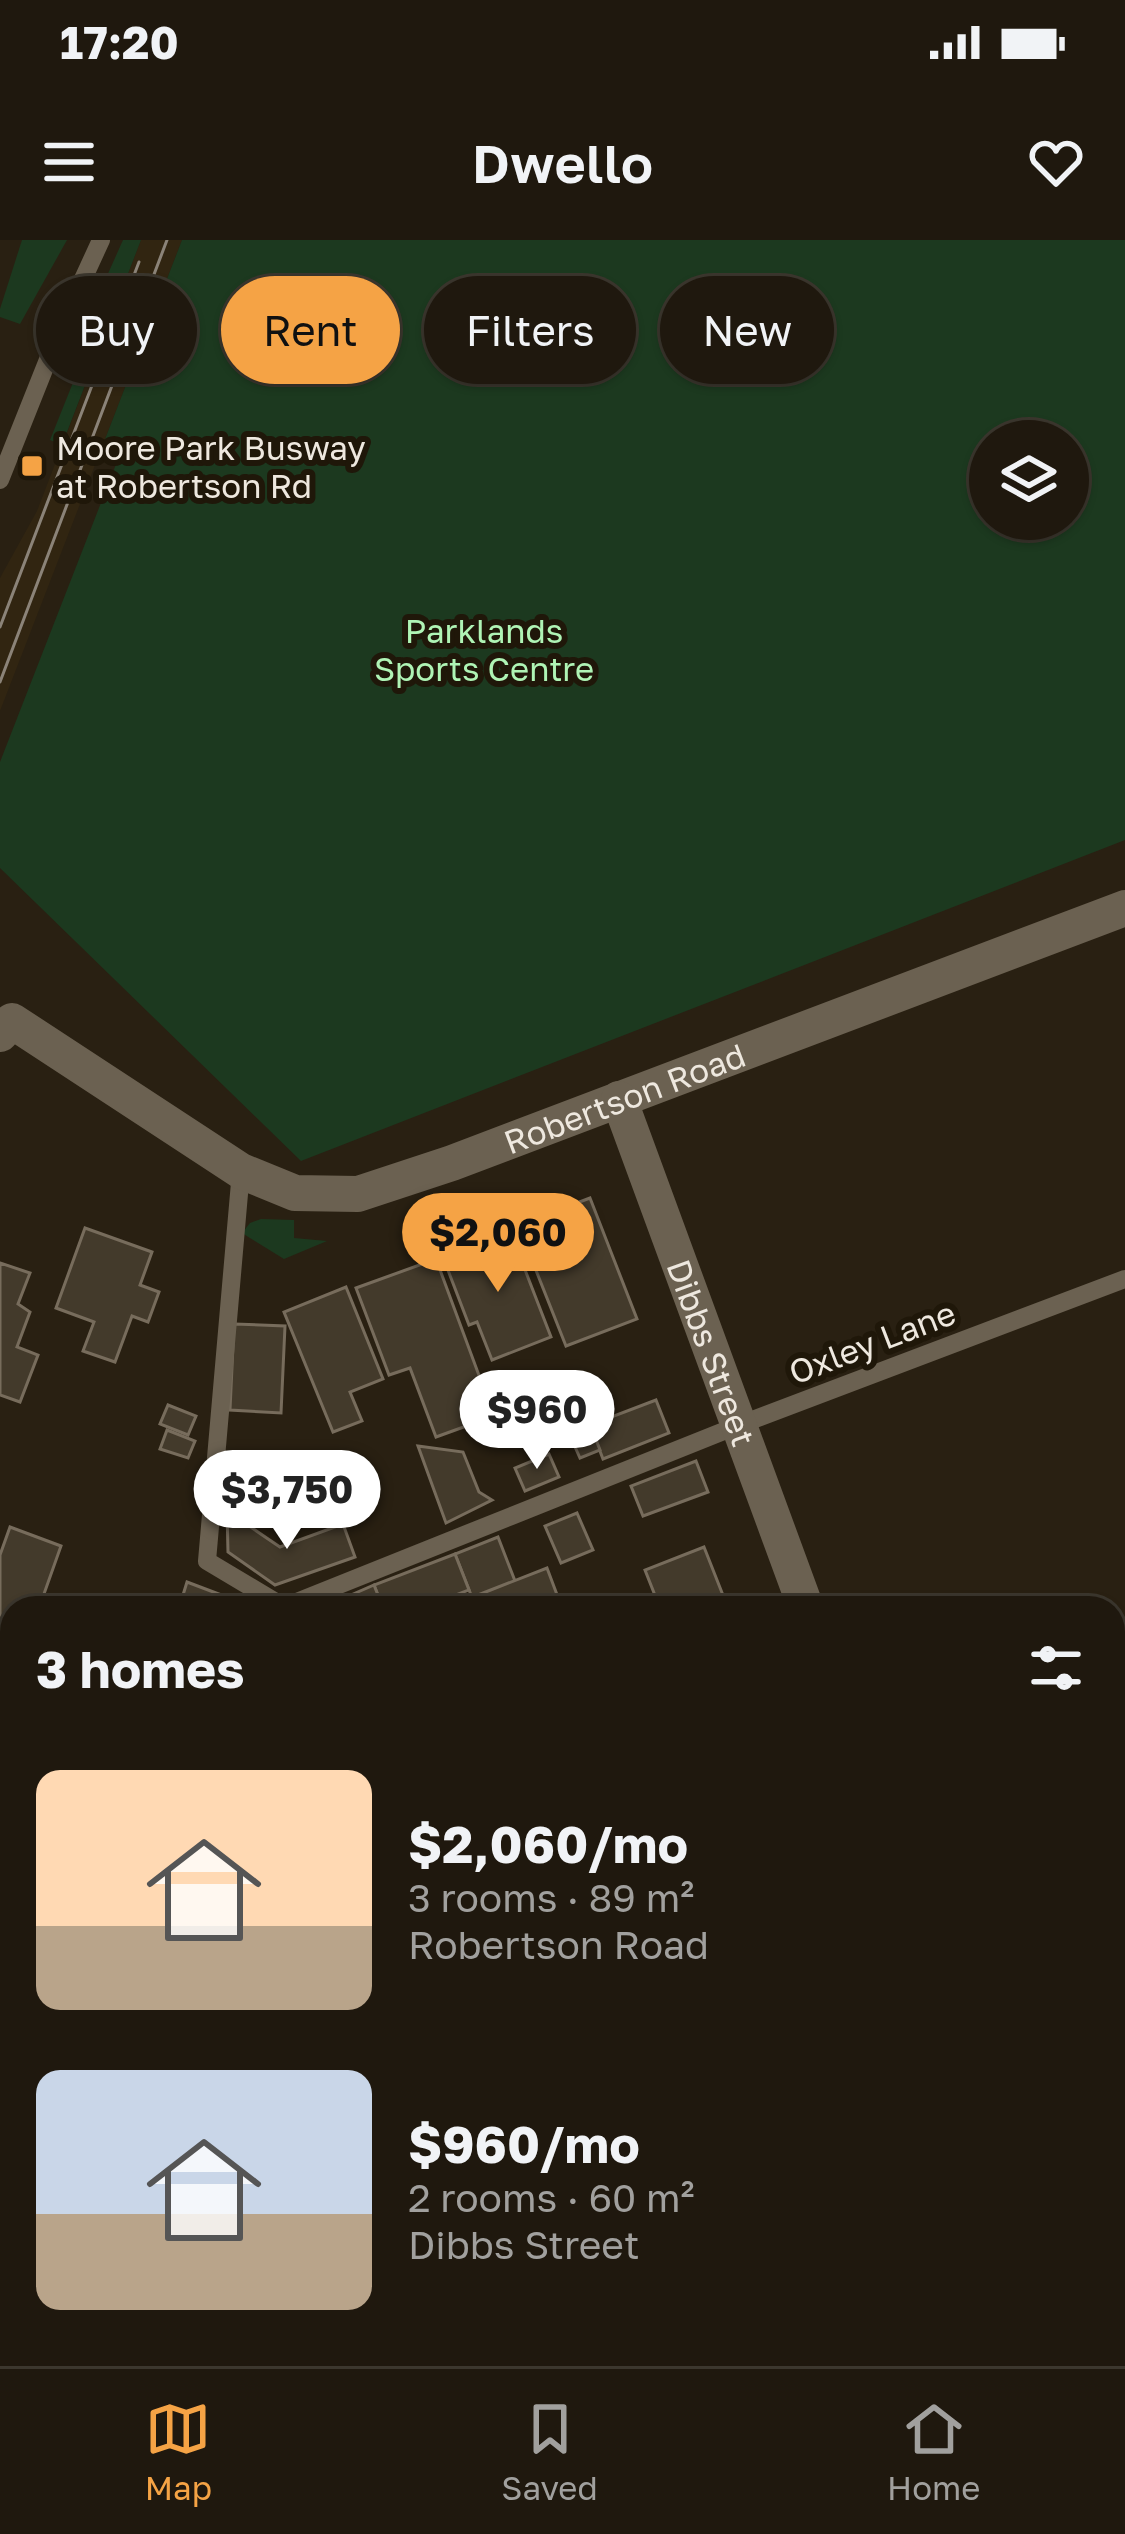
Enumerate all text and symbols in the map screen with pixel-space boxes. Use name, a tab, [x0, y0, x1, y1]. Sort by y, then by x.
text: 17:20	[60, 15, 179, 69]
icon: menu	[36, 129, 102, 195]
icon: heart	[1023, 129, 1089, 195]
text: Dwello	[472, 130, 653, 195]
chip: Buy	[36, 276, 197, 384]
chip: Rent	[221, 276, 400, 384]
chip: Filters	[424, 276, 636, 384]
chip: New	[660, 276, 834, 384]
map controls	[969, 420, 1089, 540]
button: layers	[969, 420, 1089, 540]
place label: Moore Park Busway at Robertson Rd	[56, 428, 366, 505]
marker: Moore Park Busway at Robertson Rd	[19, 453, 45, 479]
park label: Parklands Sports Centre	[374, 611, 594, 688]
street label: Robertson Road	[498, 1034, 750, 1161]
pin: $2,060	[400, 1193, 596, 1295]
text: $2,060	[429, 1208, 567, 1255]
street label: Dibbs Street	[660, 1254, 764, 1451]
street label: Oxley Lane	[783, 1292, 961, 1392]
pin: $960	[466, 1370, 608, 1472]
text: $960	[486, 1385, 588, 1432]
pin: $3,750	[189, 1450, 385, 1552]
text: $3,750	[221, 1465, 353, 1512]
icon: filters	[1023, 1635, 1089, 1701]
text: 3 homes	[36, 1638, 245, 1699]
text: $2,060/mo	[408, 1813, 688, 1874]
icon: home	[132, 1818, 276, 1962]
text: 3 rooms · 89 m²	[408, 1874, 694, 1921]
text: Robertson Road	[408, 1921, 709, 1968]
text: $960/mo	[408, 2113, 640, 2174]
icon: home	[132, 2118, 276, 2262]
text: 2 rooms · 60 m²	[408, 2174, 694, 2221]
text: Dibbs Street	[408, 2221, 640, 2268]
tab: Map	[145, 2396, 212, 2507]
tab: Saved	[501, 2396, 598, 2507]
tab: Home	[887, 2396, 980, 2507]

